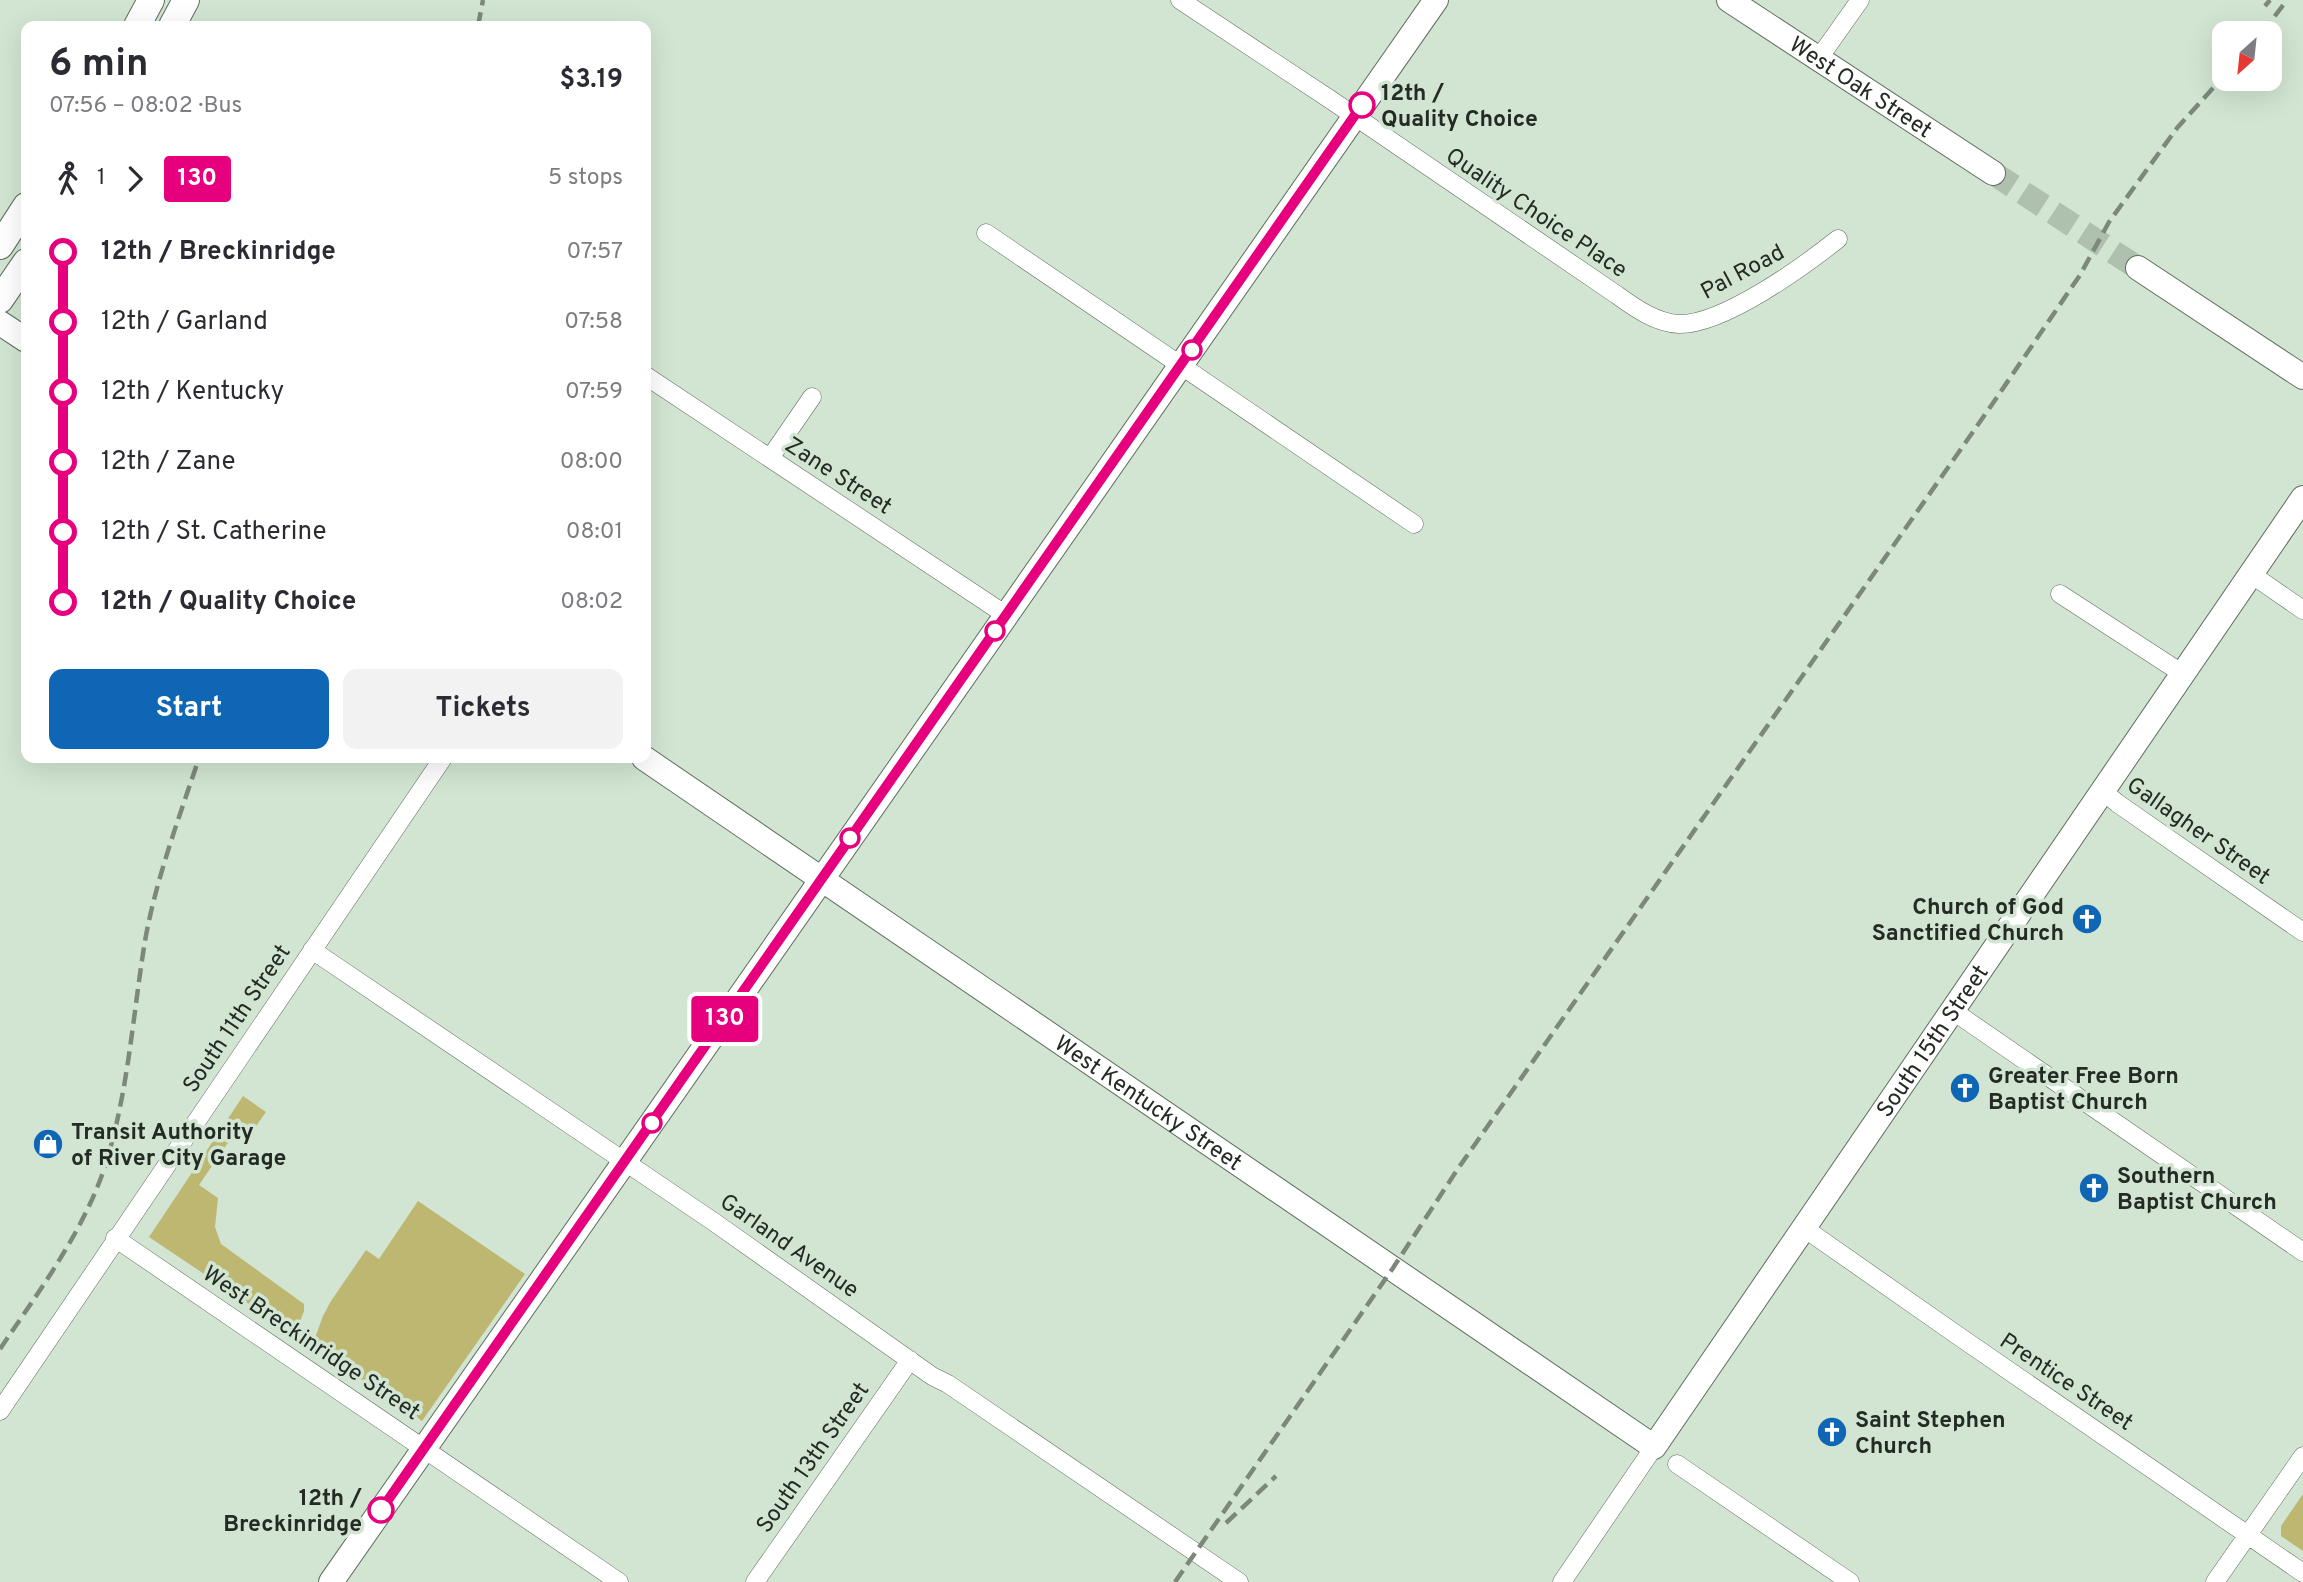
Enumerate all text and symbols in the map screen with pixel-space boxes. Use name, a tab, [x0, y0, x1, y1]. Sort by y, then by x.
north arrow	[2212, 21, 2282, 91]
map controls	[2212, 21, 2282, 91]
street label: West Oak Street	[1783, 31, 1937, 146]
text: 6 min	[49, 41, 148, 90]
text: $3.19	[560, 64, 623, 97]
place label: 12th / Quality Choice	[1381, 80, 1538, 135]
text: 07:56 – 08:02 · Bus	[49, 92, 242, 121]
marker: 12th / Quality Choice	[1349, 92, 1375, 118]
street label: Quality Choice Place	[1439, 142, 1632, 286]
icon: walk	[49, 160, 87, 198]
icon: forward	[116, 160, 154, 198]
text: 1	[97, 164, 106, 193]
text: 130	[178, 164, 217, 194]
text: 5 stops	[548, 164, 623, 193]
text: 12th / Breckinridge	[101, 236, 336, 269]
text: 07:57	[567, 238, 623, 267]
street label: Pal Road	[1696, 239, 1790, 307]
text: 12th / Garland	[101, 306, 268, 339]
text: 07:58	[564, 308, 623, 337]
unlabelled marker	[1182, 340, 1202, 360]
text: 12th / Kentucky	[101, 376, 284, 409]
text: 07:59	[565, 378, 623, 407]
street label: Zane Street	[779, 432, 897, 522]
text: 12th / Zane	[101, 446, 235, 479]
text: 08:00	[560, 448, 623, 477]
text: 12th / St. Catherine	[101, 516, 326, 549]
text: 08:01	[566, 518, 623, 547]
text: 12th / Quality Choice	[101, 586, 356, 619]
text: 08:02	[560, 588, 623, 617]
unlabelled marker	[985, 621, 1005, 641]
button: Start	[49, 669, 329, 749]
button: Tickets	[343, 669, 623, 749]
street label: Gallagher Street	[2120, 772, 2275, 892]
unlabelled marker	[840, 828, 860, 848]
place label: Church of God Sanctified Church	[1872, 894, 2064, 949]
church icon: Church of God Sanctified Church	[2070, 902, 2104, 936]
street label: South 11th Street	[178, 940, 298, 1099]
street label: South 15th Street	[1872, 960, 1996, 1124]
line badge: 130	[685, 996, 765, 1042]
text: 130	[705, 1004, 745, 1034]
street label: West Kentucky Street	[1048, 1030, 1247, 1179]
place label: Greater Free Born Baptist Church	[1988, 1063, 2179, 1118]
church icon: Greater Free Born Baptist Church	[1948, 1071, 1982, 1105]
unlabelled marker	[642, 1113, 662, 1133]
place label: Transit Authority of River City Garage	[71, 1119, 286, 1174]
shop icon: Transit Authority of River City Garage	[31, 1127, 65, 1161]
place label: Southern Baptist Church	[2117, 1163, 2277, 1218]
church icon: Southern Baptist Church	[2077, 1171, 2111, 1205]
street label: Garland Avenue	[713, 1188, 864, 1306]
street label: West Breckinridge Street	[196, 1260, 425, 1428]
street label: Prentice Street	[1993, 1328, 2138, 1438]
street label: South 13th Street	[751, 1377, 877, 1540]
place label: Saint Stephen Church	[1855, 1407, 2006, 1462]
church icon: Saint Stephen Church	[1815, 1415, 1849, 1449]
place label: 12th / Breckinridge	[223, 1485, 362, 1540]
marker: 12th / Breckinridge	[368, 1497, 394, 1523]

